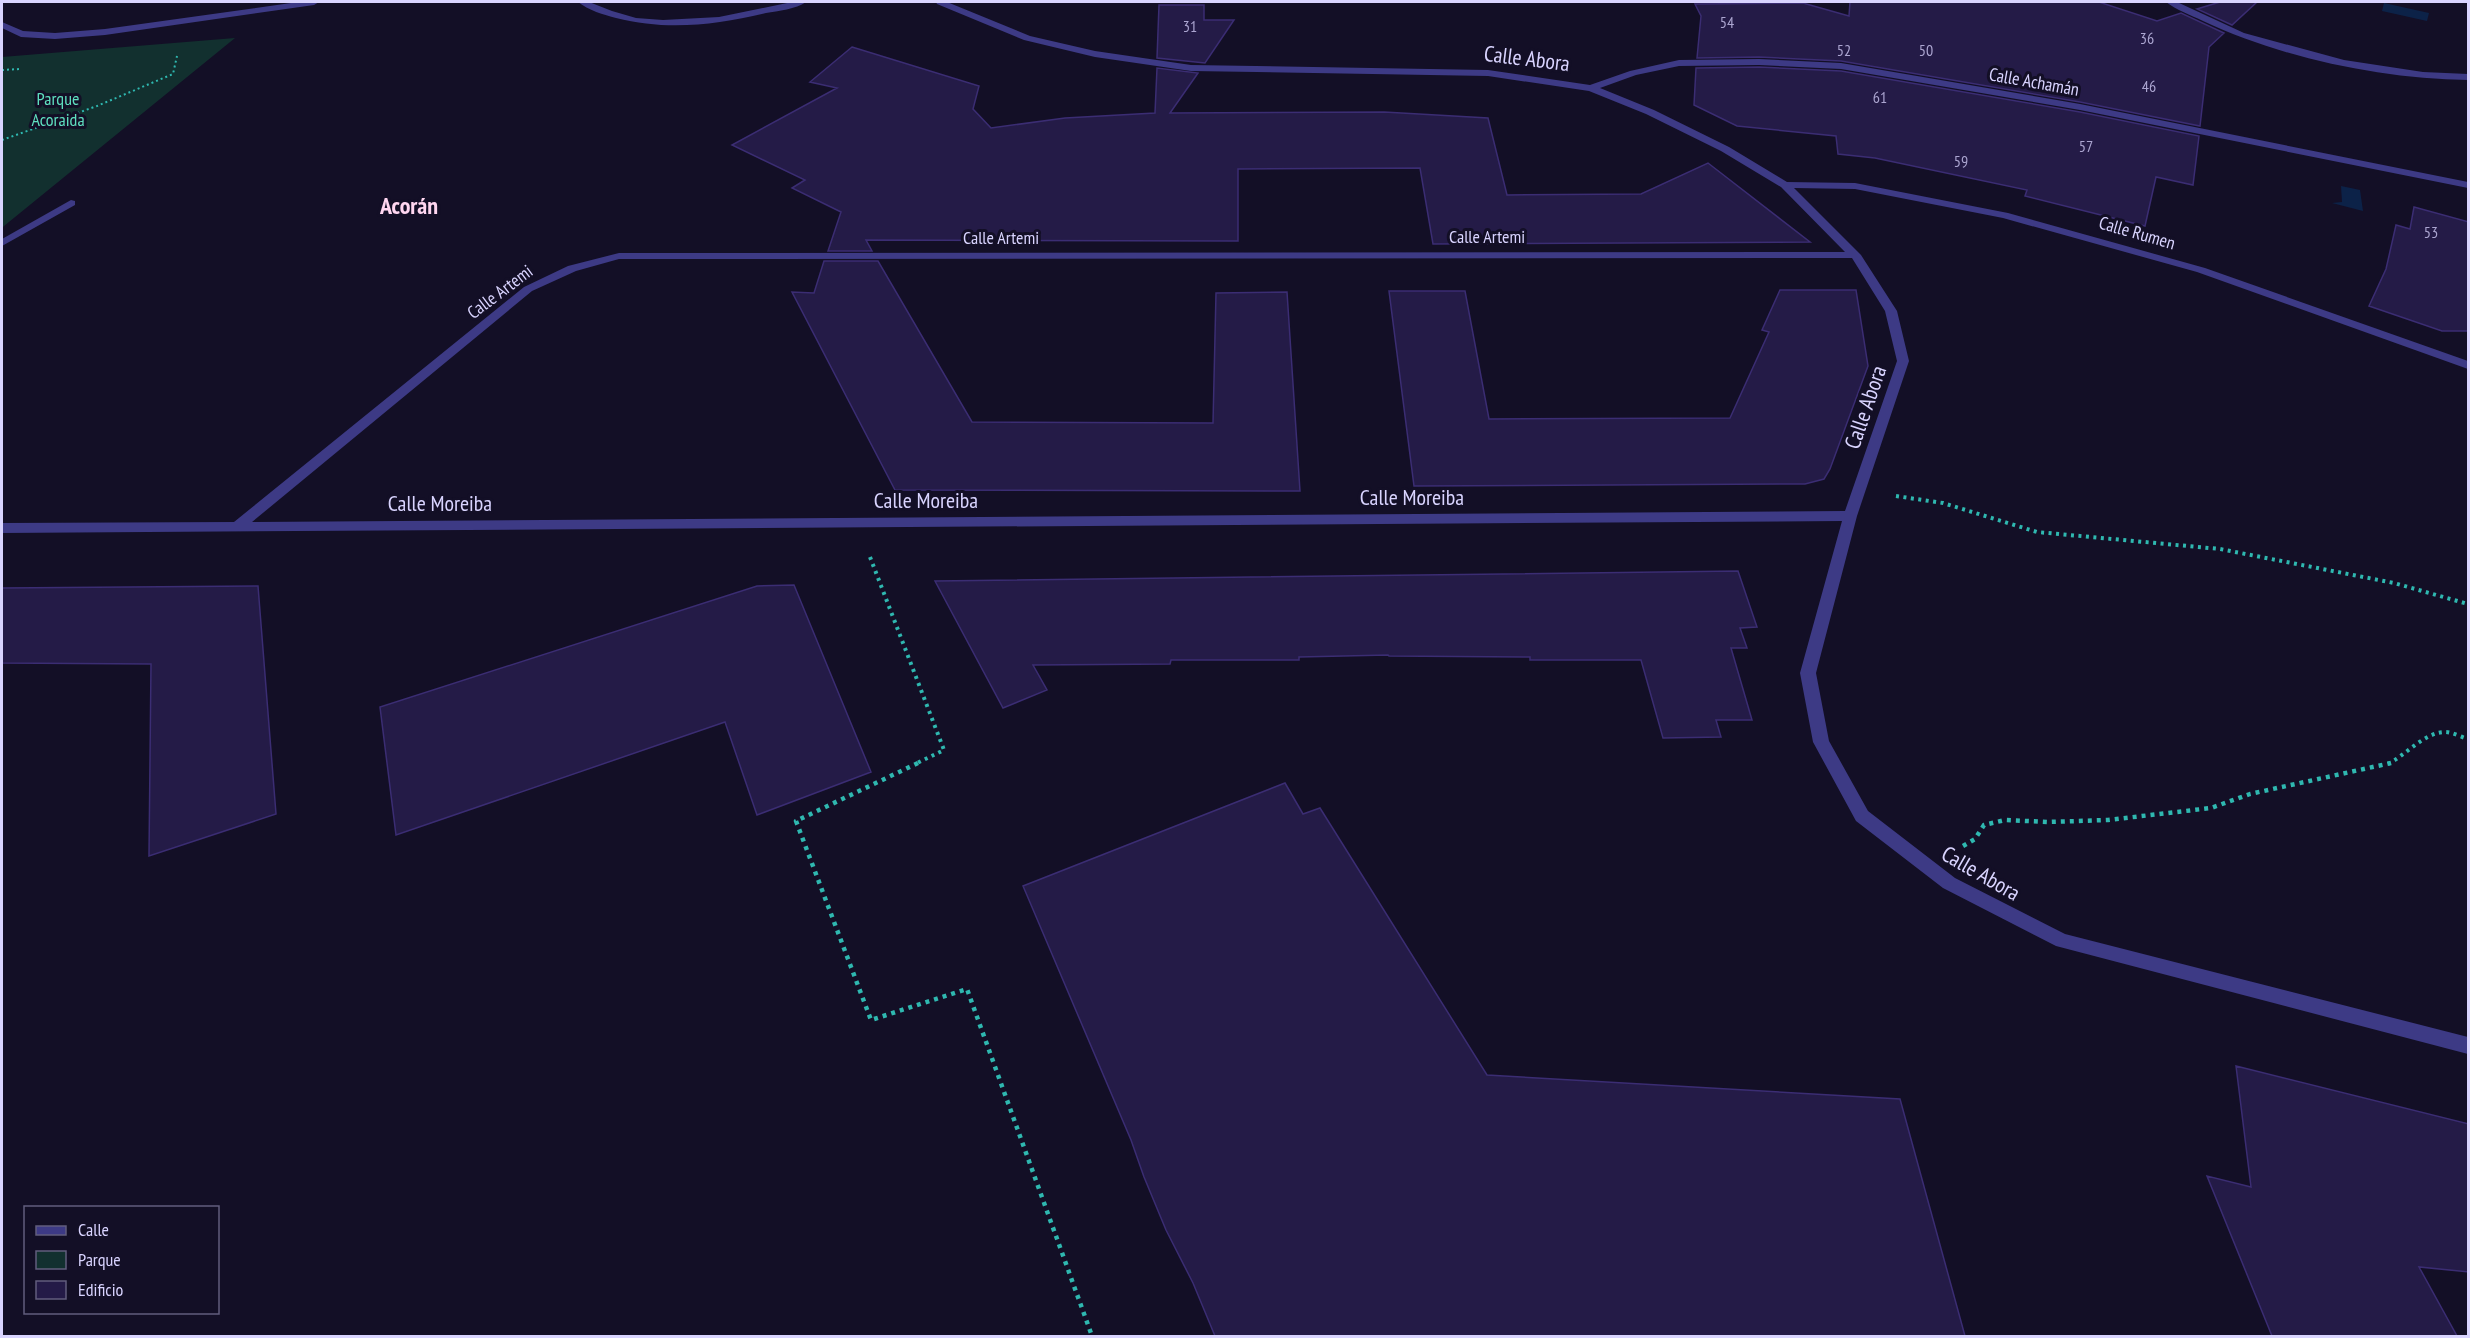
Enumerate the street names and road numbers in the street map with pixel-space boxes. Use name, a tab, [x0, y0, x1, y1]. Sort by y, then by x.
street label: Calle Abora	[1482, 39, 1572, 77]
street label: Calle Achamán	[1987, 62, 2081, 101]
street label: Calle Rumen	[2096, 211, 2178, 254]
street label: Calle Artemi	[1449, 225, 1525, 248]
street label: Calle Artemi	[963, 226, 1039, 249]
street label: Calle Artemi	[462, 260, 537, 324]
street label: Calle Abora	[1838, 362, 1892, 452]
street label: Calle Moreiba	[1360, 483, 1464, 511]
street label: Calle Moreiba	[874, 486, 978, 514]
street label: Calle Moreiba	[388, 489, 492, 517]
street label: Calle Abora	[1937, 839, 2025, 907]

